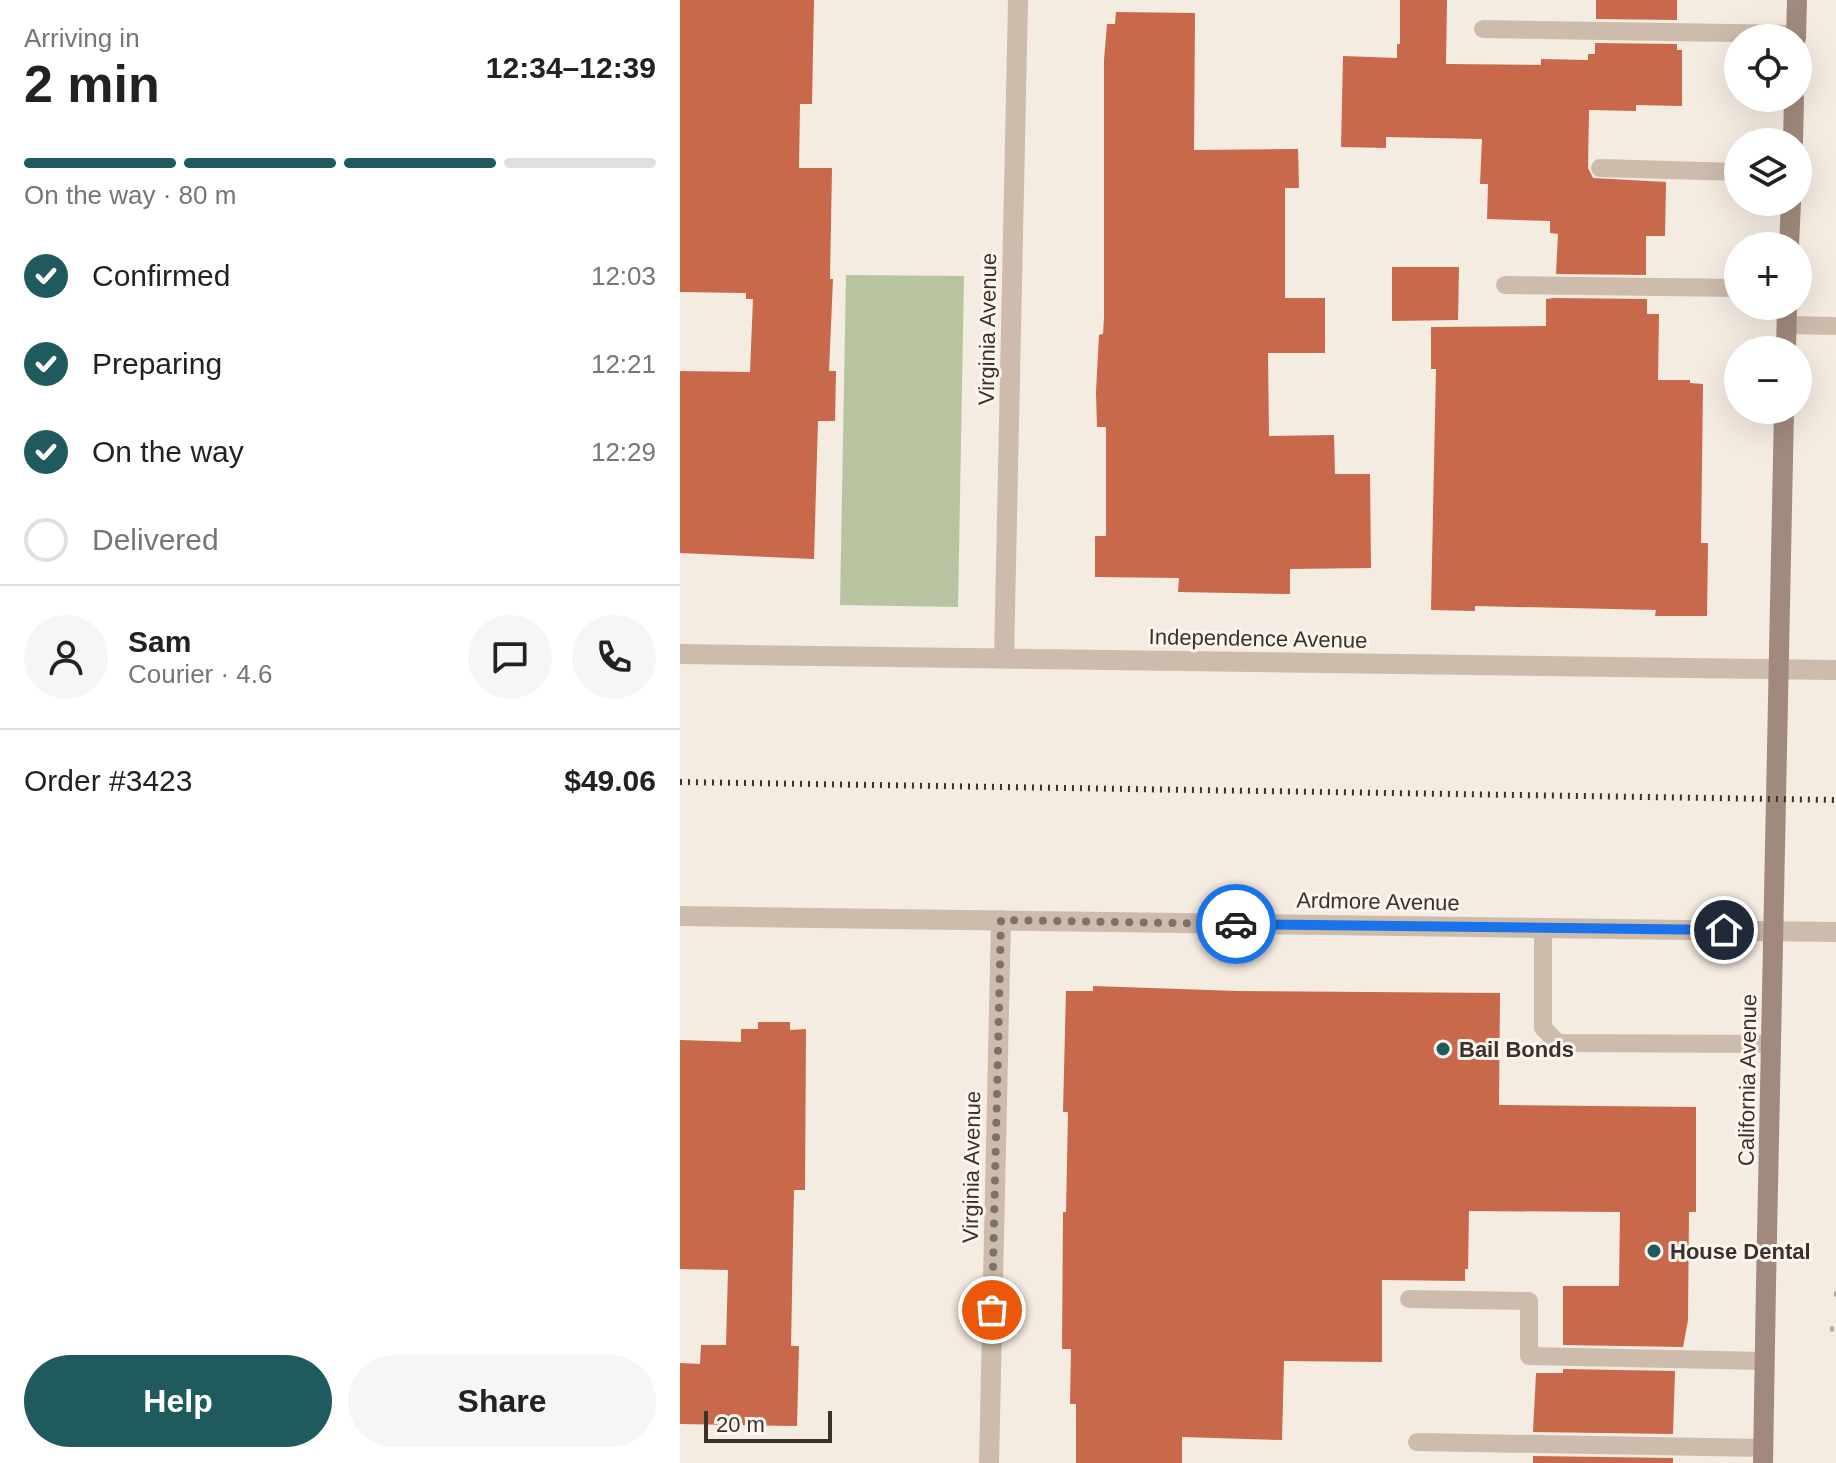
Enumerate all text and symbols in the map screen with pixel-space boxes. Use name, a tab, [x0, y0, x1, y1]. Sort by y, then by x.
text: Arriving in	[24, 23, 140, 53]
map controls	[1724, 24, 1812, 424]
button: locate	[1724, 24, 1812, 112]
text: 12:34–12:39	[486, 51, 656, 84]
text: 2 min	[24, 55, 160, 113]
button: layers	[1724, 128, 1812, 216]
text: On the way · 80 m	[24, 180, 236, 210]
button: +	[1724, 232, 1812, 320]
street label: Virginia Avenue	[974, 253, 1001, 405]
icon: check	[24, 254, 68, 298]
text: Confirmed	[92, 259, 230, 292]
text: 12:03	[591, 261, 656, 291]
button: −	[1724, 336, 1812, 424]
icon: check	[24, 342, 68, 386]
text: Preparing	[92, 347, 222, 380]
text: 12:21	[591, 349, 656, 379]
icon: check	[24, 430, 68, 474]
text: On the way	[92, 435, 244, 468]
text: 12:29	[591, 437, 656, 467]
text: Delivered	[92, 523, 219, 556]
button: person	[24, 615, 108, 699]
button: chat	[468, 615, 552, 699]
button: phone	[572, 615, 656, 699]
street label: Independence Avenue	[1148, 624, 1367, 653]
text: Sam	[128, 625, 191, 658]
text: Courier · 4.6	[128, 659, 273, 689]
text: Order #3423	[24, 764, 192, 797]
text: $49.06	[564, 764, 656, 797]
courier	[1196, 884, 1276, 964]
street label: Ardmore Avenue	[1296, 888, 1460, 915]
pin	[1690, 896, 1758, 964]
icon: car	[1214, 902, 1258, 946]
icon: home	[1702, 908, 1746, 952]
street label: California Avenue	[1734, 994, 1761, 1166]
place label: Bail Bonds	[1459, 1037, 1574, 1062]
marker: Bail Bonds	[1434, 1040, 1452, 1058]
street label: Virginia Avenue	[958, 1091, 985, 1243]
place label: House Dental	[1670, 1239, 1811, 1264]
marker: House Dental	[1645, 1242, 1663, 1260]
pin	[958, 1276, 1026, 1344]
icon: bag	[970, 1288, 1014, 1332]
button: Help	[24, 1355, 332, 1447]
button: Share	[348, 1355, 656, 1447]
scale bar	[704, 1407, 832, 1443]
text: 20 m	[716, 1412, 765, 1437]

